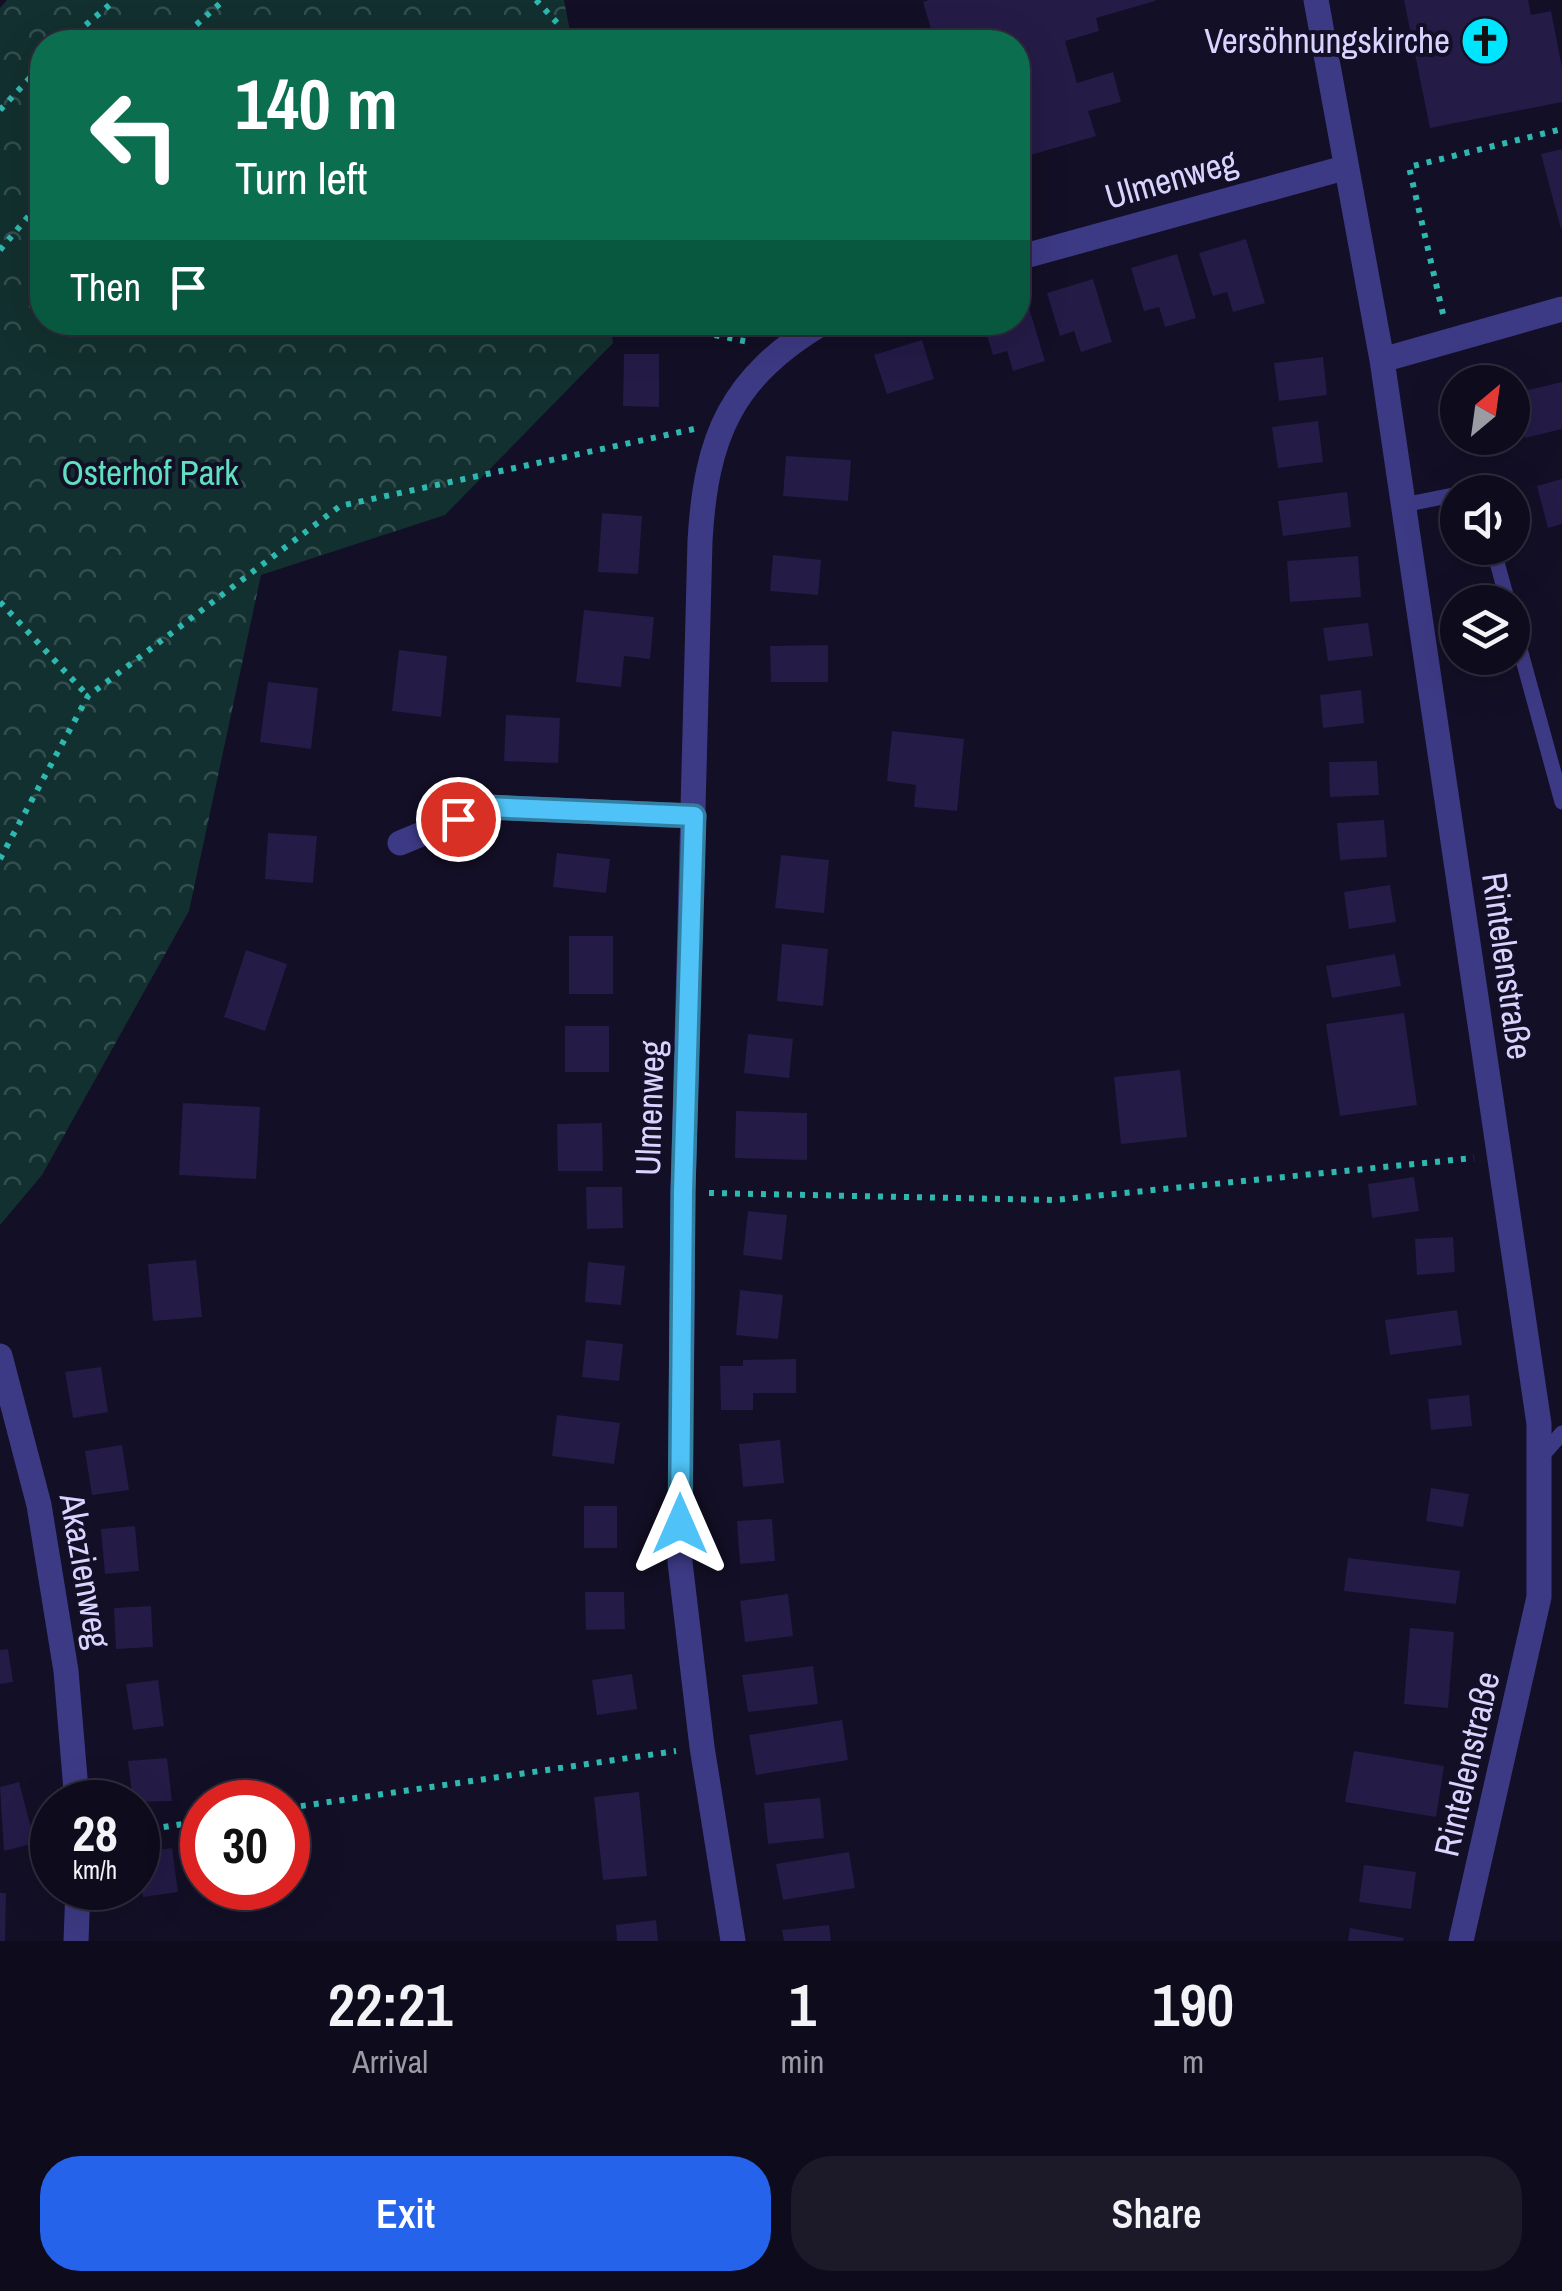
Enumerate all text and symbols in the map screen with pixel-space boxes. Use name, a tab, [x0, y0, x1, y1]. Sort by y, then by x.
church icon: Versöhnungskirche	[1459, 15, 1511, 67]
place label: Versöhnungskirche	[1204, 17, 1450, 64]
text: 140 m	[235, 57, 398, 151]
icon: left	[70, 70, 200, 200]
street label: Ulmenweg	[1099, 137, 1243, 220]
text: Turn left	[235, 147, 367, 208]
icon: arrive	[161, 260, 216, 315]
text: Then	[70, 262, 141, 313]
north arrow	[1440, 365, 1530, 455]
map controls	[1440, 365, 1530, 675]
park label: Osterhof Park	[61, 449, 239, 496]
button: sound	[1440, 475, 1530, 565]
button: layers	[1440, 585, 1530, 675]
pin	[416, 777, 501, 862]
icon: arrive	[431, 792, 486, 847]
street label: Rintelenstraße	[1471, 869, 1544, 1062]
street label: Ulmenweg	[624, 1039, 675, 1177]
position arrow	[628, 1472, 732, 1576]
street label: Akazienweg	[49, 1489, 122, 1652]
street label: Rintelenstraße	[1422, 1667, 1511, 1861]
speed limit sign: 30	[180, 1780, 310, 1910]
text: 28	[72, 1799, 118, 1867]
text: km/h	[73, 1853, 117, 1887]
text: 22:21	[328, 1964, 453, 2045]
text: 1	[789, 1964, 816, 2045]
text: 190	[1152, 1964, 1234, 2045]
text: Arrival	[352, 2040, 428, 2083]
text: min	[781, 2040, 824, 2083]
text: m	[1182, 2040, 1204, 2083]
button: Exit	[40, 2156, 771, 2271]
button: Share	[791, 2156, 1522, 2271]

